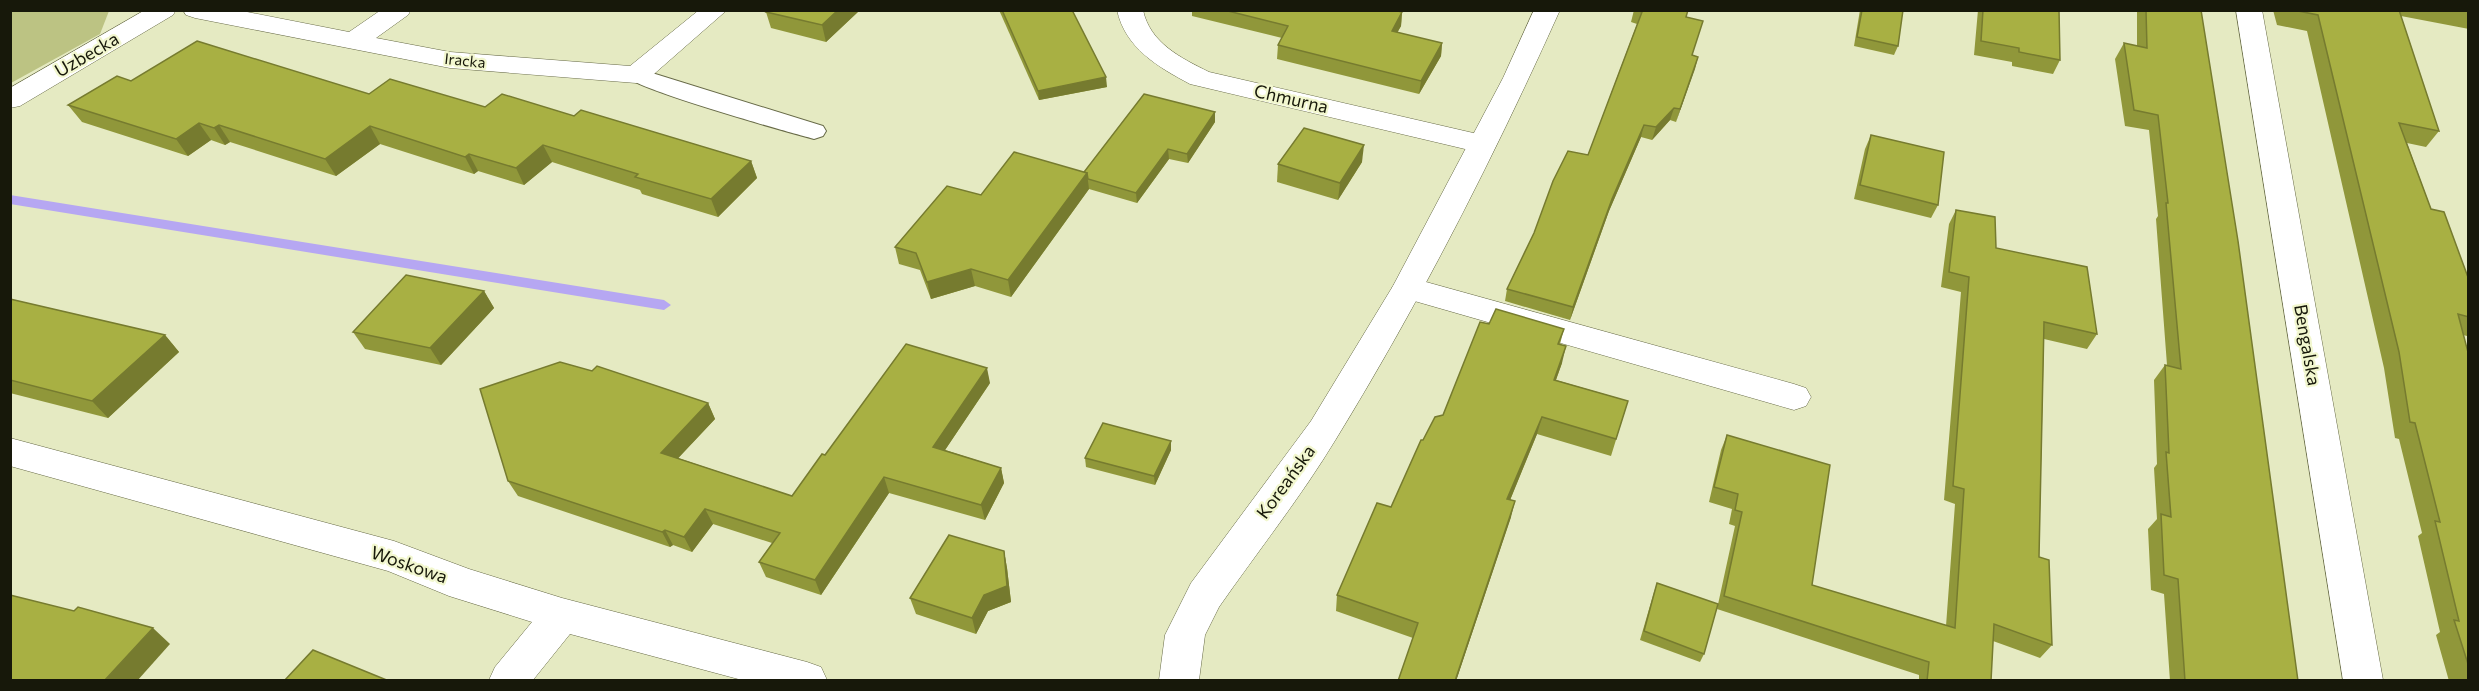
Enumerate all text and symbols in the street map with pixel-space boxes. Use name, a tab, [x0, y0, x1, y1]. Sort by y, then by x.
street label: Uzbecka	[51, 27, 122, 81]
street label: Iracka	[444, 49, 487, 71]
street label: Chmurna	[1252, 79, 1330, 117]
street label: Bengalska	[2290, 302, 2326, 387]
street label: Koreańska	[1251, 440, 1319, 523]
street label: Woskowa	[368, 541, 450, 587]

